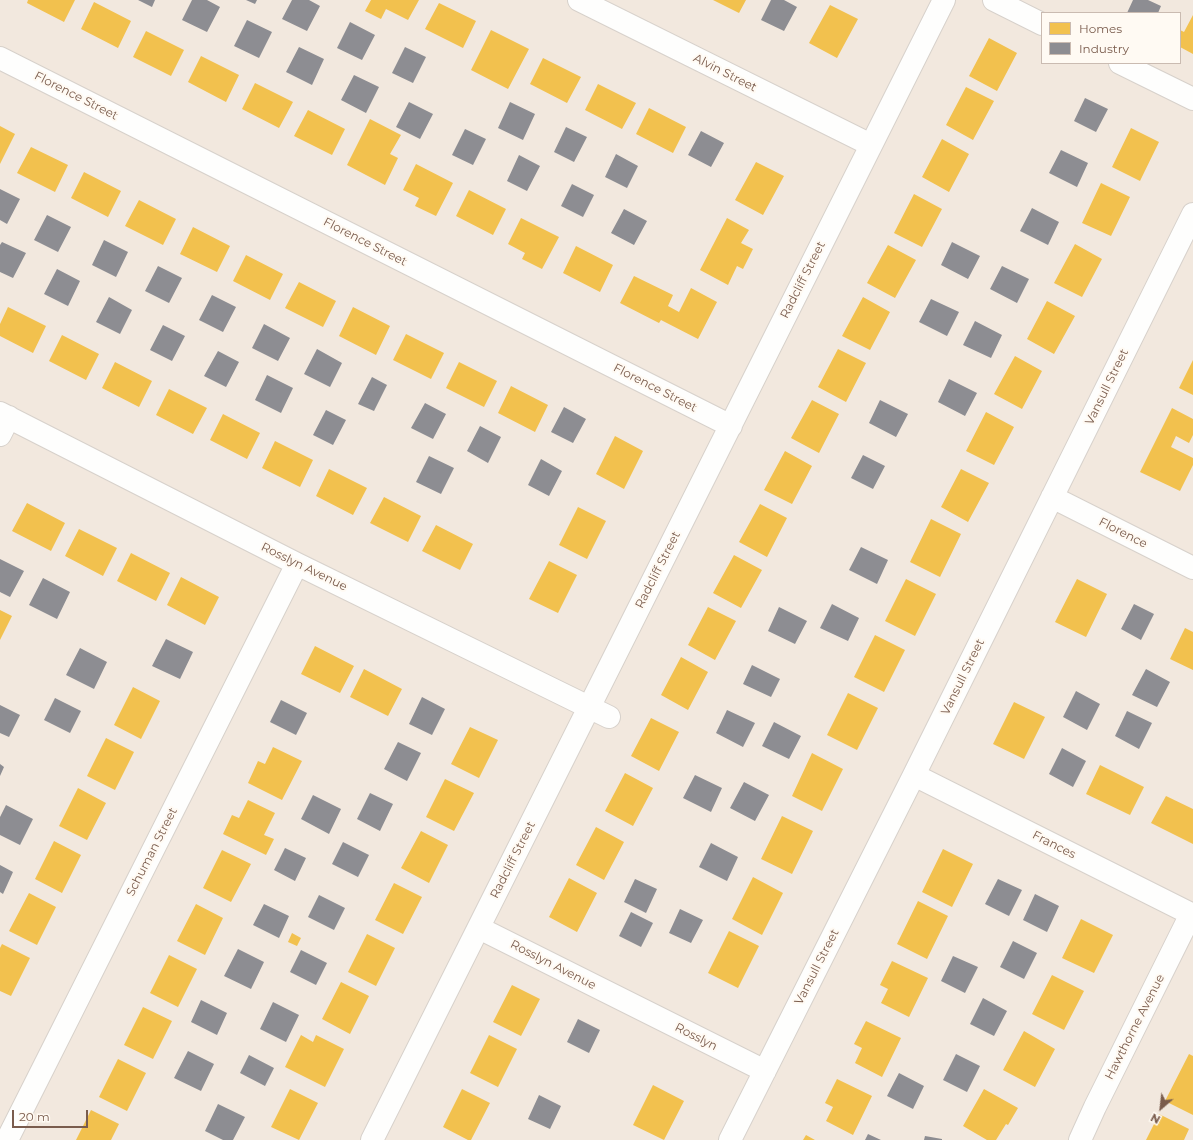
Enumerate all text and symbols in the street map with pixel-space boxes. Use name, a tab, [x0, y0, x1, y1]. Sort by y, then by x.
legend	[1041, 12, 1181, 64]
text: Homes	[1079, 21, 1122, 36]
text: Industry	[1079, 41, 1129, 56]
street label: Alvin Street	[691, 51, 759, 95]
street label: Florence Street	[32, 69, 120, 123]
street label: Florence Street	[321, 215, 409, 269]
street label: Radcliff Street	[777, 239, 829, 321]
street label: Vansull Street	[1082, 347, 1132, 427]
street label: Florence Street	[611, 361, 699, 415]
street label: Florence	[1096, 515, 1150, 551]
street label: Radcliff Street	[632, 529, 684, 611]
street label: Rosslyn Avenue	[259, 540, 349, 594]
street label: Vansull Street	[938, 637, 988, 717]
street label: Schuman Street	[123, 805, 181, 899]
street label: Radcliff Street	[487, 819, 539, 901]
street label: Frances	[1030, 828, 1078, 862]
street label: Vansull Street	[792, 927, 842, 1007]
street label: Rosslyn Avenue	[508, 937, 598, 993]
street label: Hawthorne Avenue	[1102, 972, 1168, 1082]
street label: Rosslyn	[672, 1020, 720, 1054]
north arrow	[1141, 1088, 1181, 1128]
scale bar	[14, 1102, 90, 1128]
text: 20 m	[19, 1109, 50, 1124]
text: N	[1148, 1110, 1163, 1127]

